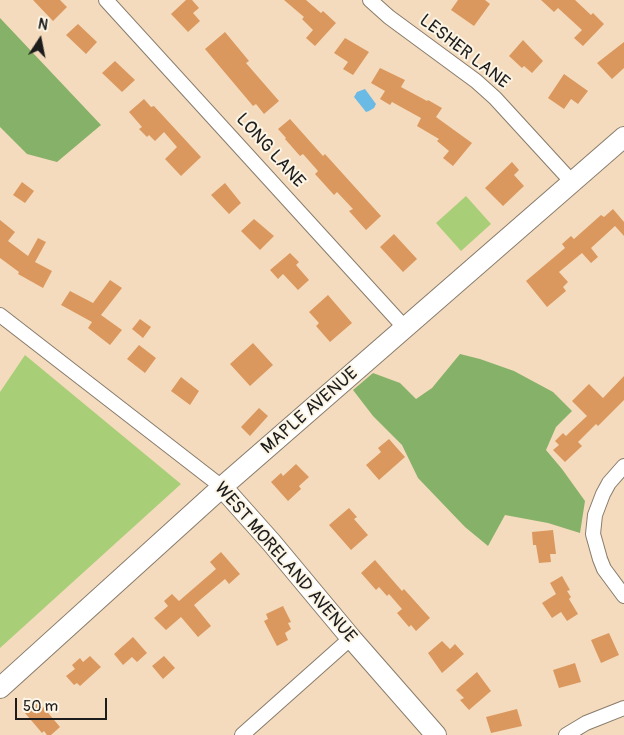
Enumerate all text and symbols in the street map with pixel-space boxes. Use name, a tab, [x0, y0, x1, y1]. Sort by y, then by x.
street label: LESHER LANE	[415, 10, 513, 94]
north arrow	[15, 15, 65, 65]
text: N	[37, 16, 49, 34]
street label: LONG LANE	[231, 109, 309, 193]
street label: MAPLE AVENUE	[257, 363, 363, 459]
street label: WEST MORELAND AVENUE	[209, 478, 361, 648]
scale bar	[18, 688, 110, 720]
text: 50 m	[23, 697, 58, 716]

